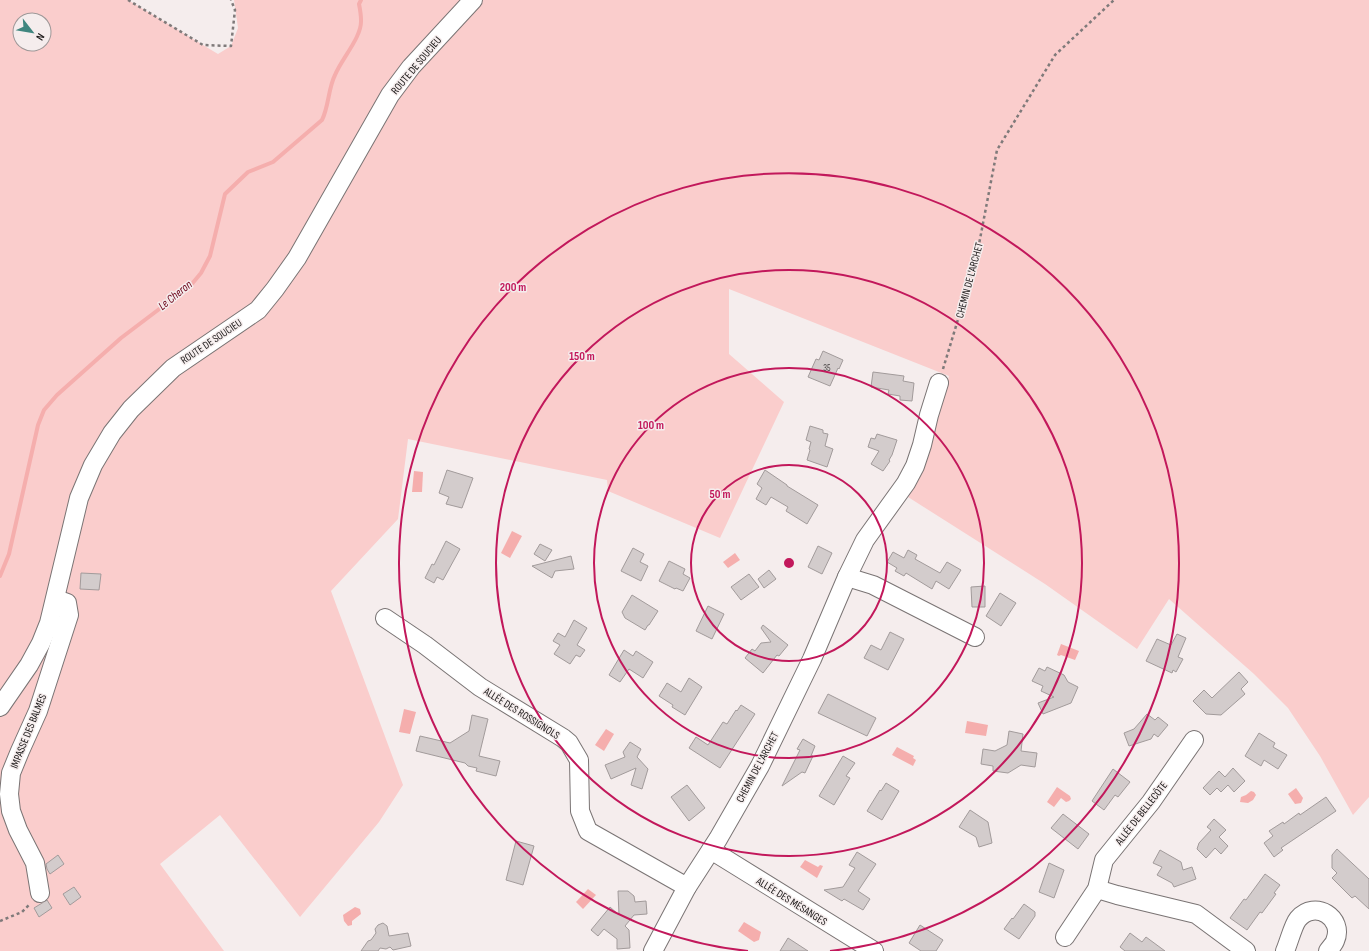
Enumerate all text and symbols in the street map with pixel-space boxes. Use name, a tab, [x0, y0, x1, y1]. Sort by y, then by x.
north arrow	[12, 12, 52, 52]
text: N	[33, 31, 47, 43]
street label: ROUTE DE SOUCIEU	[388, 34, 444, 97]
street label: CHEMIN DE L'ARCHET	[953, 240, 986, 320]
water label: Le Cheron	[155, 277, 195, 314]
text: 200 m	[500, 280, 526, 295]
street label: ROUTE DE SOUCIEU	[178, 316, 245, 367]
text: 150 m	[569, 349, 595, 364]
house number: 35	[823, 363, 831, 374]
text: 100 m	[638, 418, 664, 433]
text: 50 m	[710, 487, 730, 502]
centre of rings	[782, 556, 796, 570]
street label: ALLÉE DES ROSSIGNOLS	[480, 684, 562, 742]
street label: IMPASSE DES BALMES	[8, 692, 49, 770]
street label: CHEMIN DE L'ARCHET	[733, 729, 782, 805]
street label: ALLÉE DE BELLECÔTE	[1112, 779, 1170, 848]
street label: ALLÉE DES MÉSANGES	[753, 874, 830, 929]

